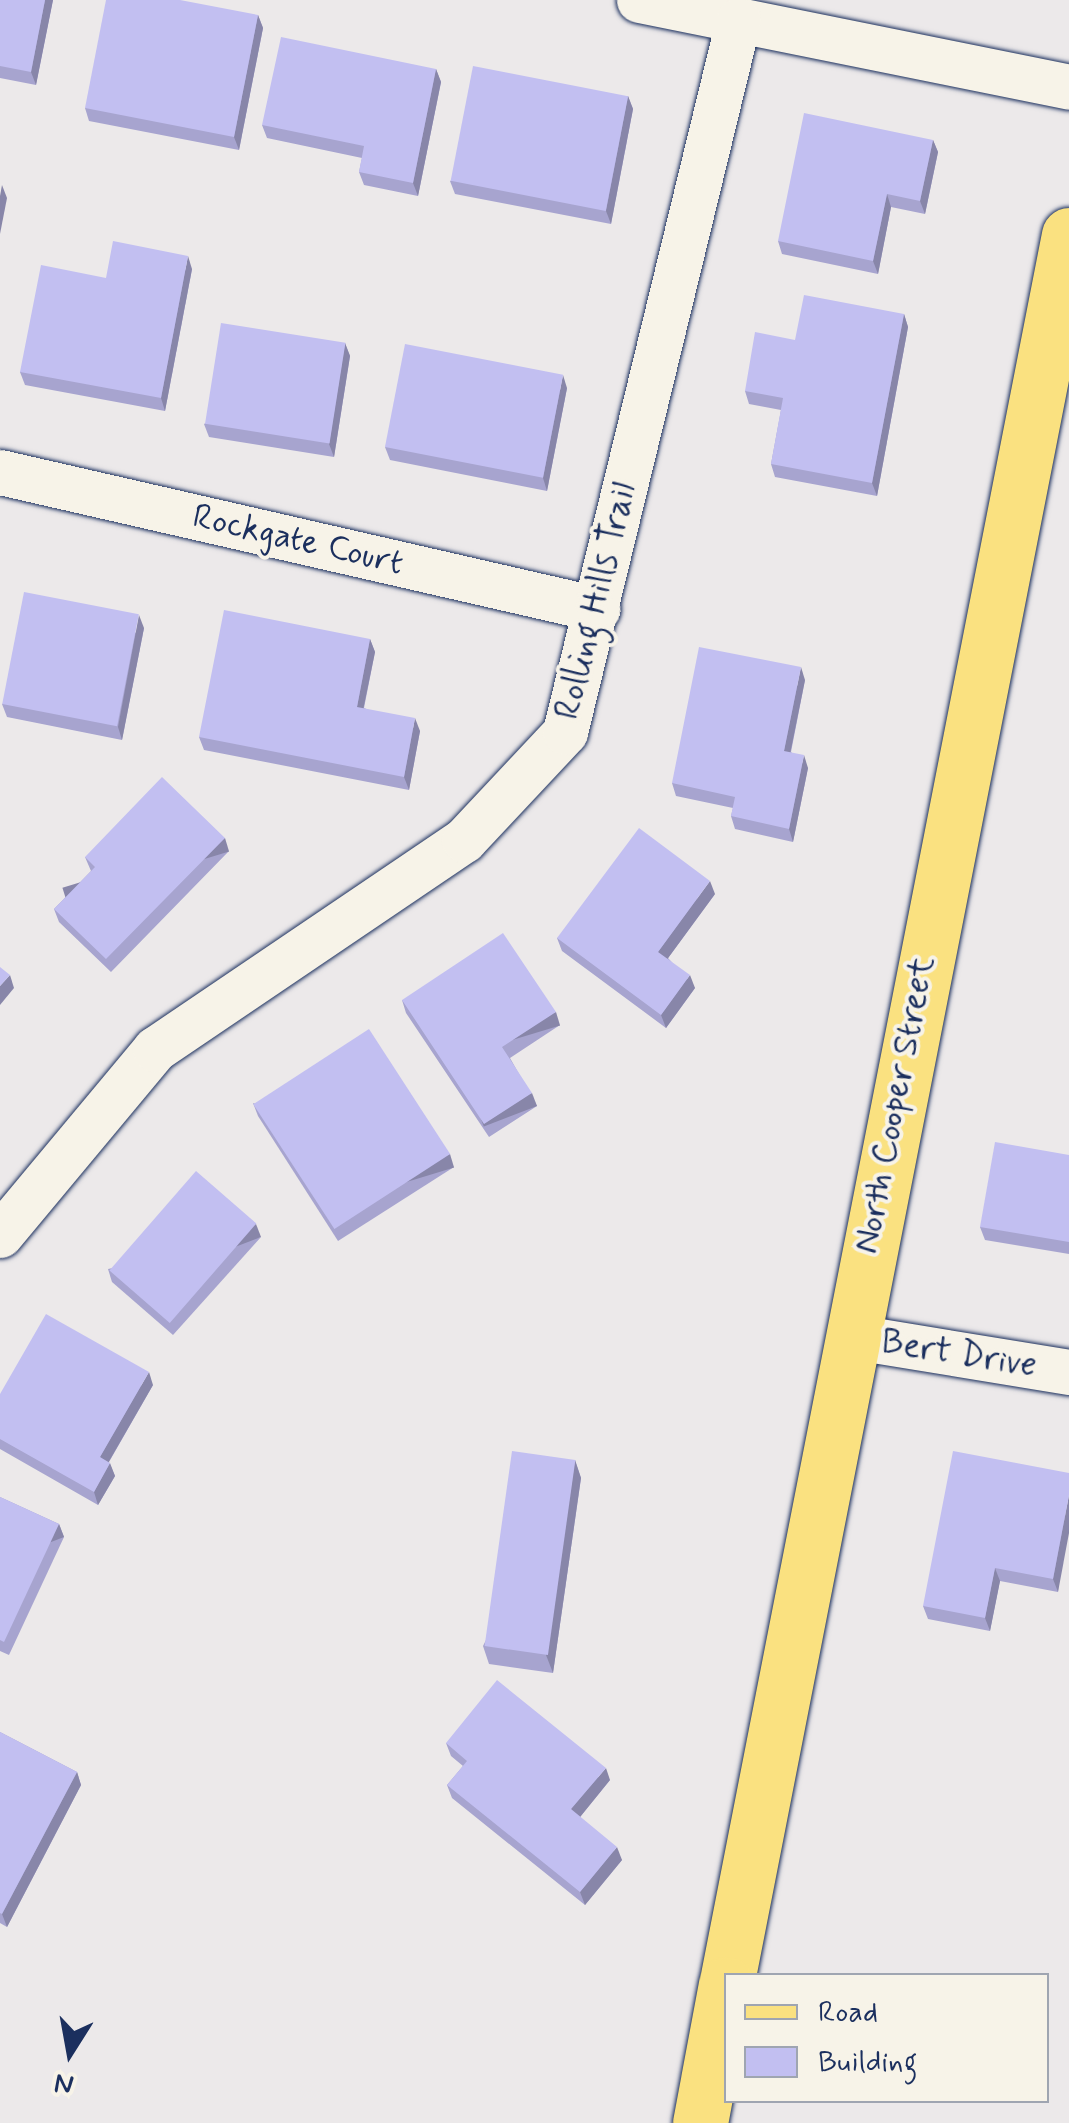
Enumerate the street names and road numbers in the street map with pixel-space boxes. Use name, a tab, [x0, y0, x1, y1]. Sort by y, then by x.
street label: Rolling Hills Trail	[546, 478, 646, 724]
street label: Rockgate Court	[185, 495, 411, 585]
street label: North Cooper Street	[846, 953, 944, 1257]
street label: Bert Drive	[878, 1321, 1040, 1387]

